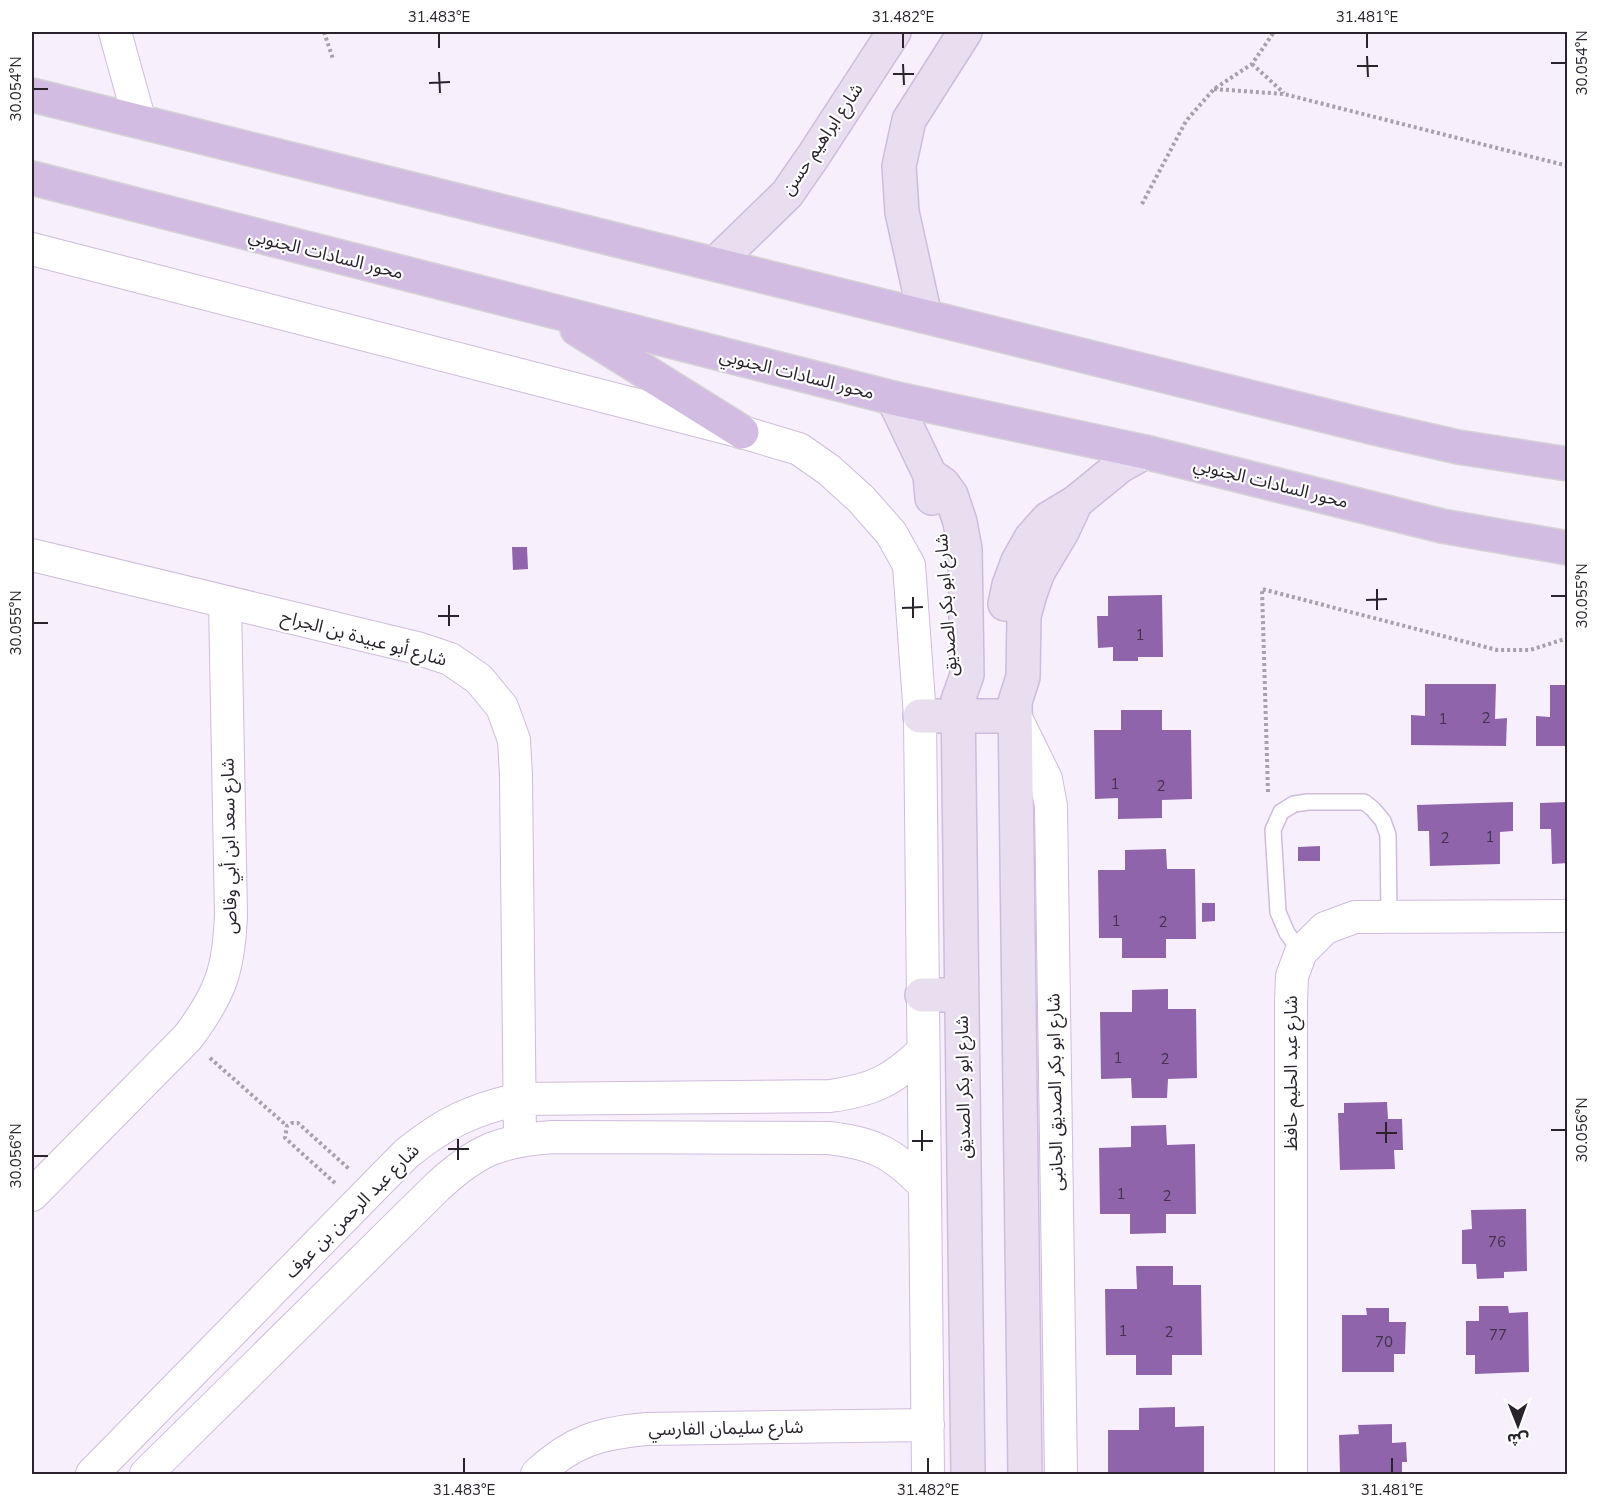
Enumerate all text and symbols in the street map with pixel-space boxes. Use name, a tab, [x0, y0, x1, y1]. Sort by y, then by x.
text: 31.483°E	[408, 7, 470, 27]
text: 31.482°E	[872, 7, 934, 27]
text: 31.481°E	[1336, 7, 1398, 27]
text: 30.054°N	[1572, 30, 1592, 96]
text: 30.054°N	[6, 56, 26, 122]
street label: شارع ابراهيم حسن	[776, 78, 870, 201]
street label: محور السادات الجنوبي	[246, 223, 406, 286]
street label: محور السادات الجنوبي	[717, 343, 877, 406]
street label: محور السادات الجنوبي	[1191, 452, 1351, 515]
street label: شارع ابو بكر الصديق	[929, 533, 965, 677]
text: 30.055°N	[1572, 563, 1592, 629]
text: 30.055°N	[6, 590, 26, 656]
street label: شارع أبو عبيدة بن الجراح	[278, 604, 450, 674]
house number: 1	[1135, 625, 1145, 645]
house number: 2	[1481, 708, 1491, 728]
house number: 1	[1438, 709, 1448, 729]
street label: شارع سعد ابن أبي وقاص	[215, 758, 245, 934]
house number: 1	[1110, 774, 1120, 794]
house number: 2	[1156, 776, 1166, 796]
house number: 1	[1485, 827, 1495, 847]
house number: 2	[1440, 828, 1450, 848]
house number: 1	[1111, 911, 1121, 931]
house number: 2	[1158, 912, 1168, 932]
street label: شارع ابو بكر الصديق الجانبى	[1041, 993, 1071, 1191]
street label: شارع عبد الحليم حافظ	[1279, 995, 1305, 1151]
street label: شارع ابو بكر الصديق	[950, 1015, 978, 1159]
house number: 1	[1113, 1048, 1123, 1068]
house number: 2	[1160, 1049, 1170, 1069]
text: 30.056°N	[1572, 1097, 1592, 1163]
text: 30.056°N	[6, 1123, 26, 1189]
street label: شارع عبد الرحمن بن عوف	[279, 1138, 426, 1285]
house number: 1	[1116, 1184, 1126, 1204]
house number: 2	[1162, 1186, 1172, 1206]
house number: 76	[1488, 1232, 1506, 1252]
house number: 1	[1118, 1321, 1128, 1341]
house number: 2	[1164, 1322, 1174, 1342]
house number: 77	[1489, 1325, 1507, 1345]
house number: 70	[1375, 1332, 1393, 1352]
north arrow	[1488, 1395, 1548, 1455]
street label: شارع سليمان الفارسي	[648, 1415, 804, 1443]
text: ش	[1507, 1428, 1529, 1450]
text: 31.483°E	[433, 1480, 495, 1500]
text: 31.482°E	[897, 1480, 959, 1500]
text: 31.481°E	[1361, 1480, 1423, 1500]

